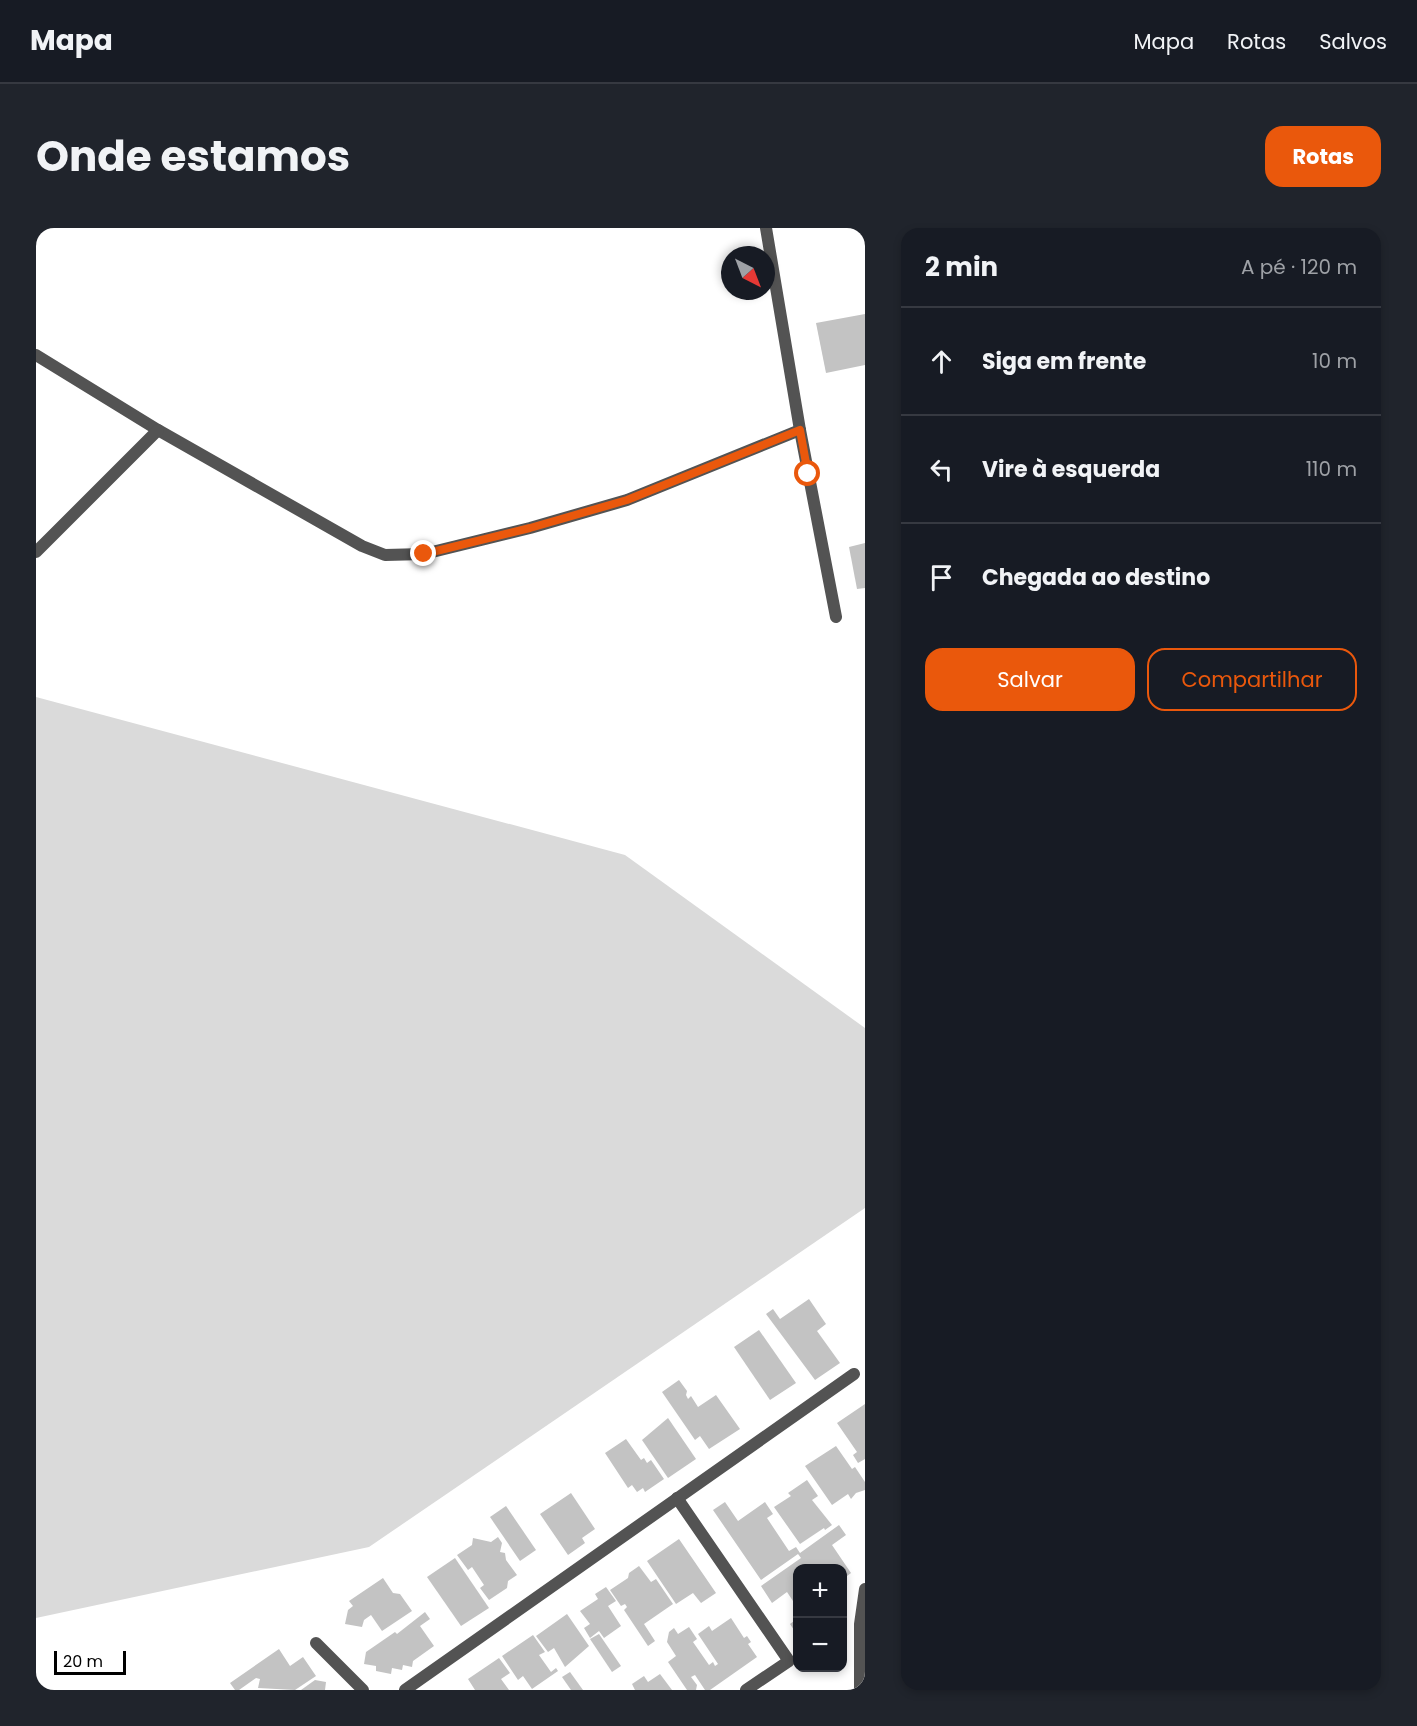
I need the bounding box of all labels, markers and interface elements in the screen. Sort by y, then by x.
text: Mapa [30,21,113,60]
text: Mapa [1133,27,1194,56]
text: Rotas [1227,27,1286,56]
text: Salvos [1319,27,1387,56]
button: Rotas [1265,126,1381,187]
text: Onde estamos [36,127,350,186]
north arrow [721,246,775,300]
text: 2 min [925,249,998,285]
text: A pé · 120 m [1241,253,1357,281]
icon: ahead [925,345,958,378]
text: Siga em frente [982,346,1146,377]
text: 10 m [1312,347,1357,375]
icon: left [925,453,958,486]
text: Vire à esquerda [982,454,1160,485]
text: 110 m [1306,455,1357,483]
route start [794,460,820,486]
route end [410,540,436,566]
icon: arrive [925,561,958,594]
text: Chegada ao destino [982,562,1210,593]
button: Salvar [925,648,1135,711]
button: Compartilhar [1147,648,1357,711]
map controls [793,1564,847,1672]
button: + [793,1564,847,1618]
button: − [793,1618,847,1672]
scale bar [54,1648,126,1676]
text: 20 m [63,1650,103,1673]

